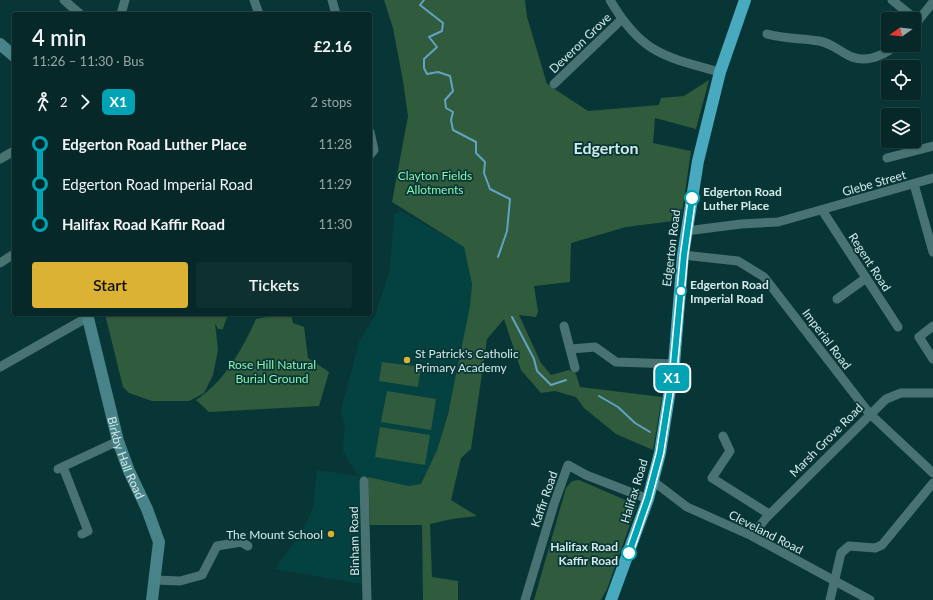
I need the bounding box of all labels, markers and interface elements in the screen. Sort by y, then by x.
street label: Deveron Grove [546,10,614,76]
north arrow [881,12,921,52]
map controls [881,12,921,148]
text: 4 min [32,24,86,51]
text: £2.16 [314,37,352,55]
text: 11:26 – 11:30 · Bus [32,53,144,69]
button: locate [881,60,921,100]
icon: walk [32,91,54,113]
icon: forward [74,91,96,113]
text: X1 [110,93,127,110]
text: 2 [60,94,68,110]
text: 2 stops [311,94,352,110]
button: layers [881,108,921,148]
text: Edgerton Road Luther Place [62,135,247,153]
text: 11:28 [319,136,352,152]
district label: Edgerton [574,138,638,157]
street label: Glebe Street [840,167,908,199]
park label: Clayton Fields Allotments [398,168,472,197]
text: Edgerton Road Imperial Road [62,175,253,193]
text: 11:29 [319,176,352,192]
place label: Edgerton Road Luther Place [703,184,782,213]
marker: Edgerton Road Luther Place [684,190,700,206]
street label: Edgerton Road [659,209,683,287]
text: Halifax Road Kaffir Road [62,215,225,233]
text: 11:30 [319,216,352,232]
street label: Regent Road [846,230,894,294]
button: Start [32,262,188,308]
button: Tickets [196,262,352,308]
place label: Edgerton Road Imperial Road [690,277,769,306]
marker: Edgerton Road Imperial Road [675,285,687,297]
street label: Imperial Road [799,306,855,372]
place label: St Patrick's Catholic Primary Academy [415,346,519,375]
marker: St Patrick's Catholic Primary Academy [402,355,412,365]
park label: Rose Hill Natural Burial Ground [228,357,316,386]
line badge: X1 [654,365,690,391]
text: X1 [663,369,681,386]
street label: Marsh Grove Road [786,400,866,480]
street label: Birkby Hall Road [105,415,149,501]
street label: Halifax Road [617,457,651,525]
street label: Kaffir Road [527,469,561,529]
street label: Binham Road [346,506,362,576]
street label: Cleveland Road [726,507,806,557]
place label: The Mount School [226,527,323,542]
marker: The Mount School [326,529,336,539]
place label: Halifax Road Kaffir Road [550,539,618,568]
marker: Halifax Road Kaffir Road [621,545,637,561]

